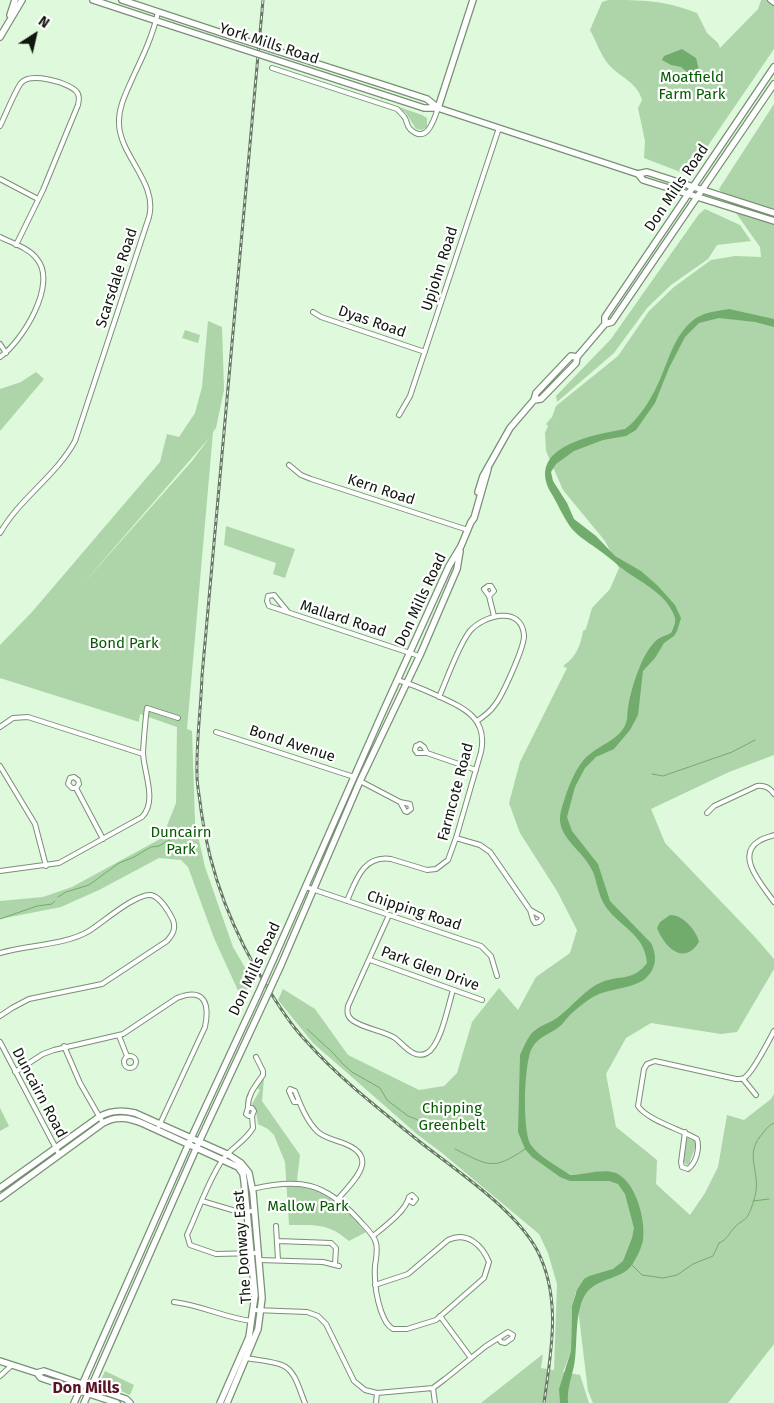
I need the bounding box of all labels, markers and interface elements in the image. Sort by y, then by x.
north arrow [10,10,60,60]
text: N [35,13,53,32]
street label: York Mills Road [217,19,321,69]
park label: Moatfield Farm Park [659,69,725,104]
street label: Don Mills Road [641,141,713,235]
street label: Upjohn Road [418,224,462,314]
street label: Scarsdale Road [92,226,142,330]
street label: Dyas Road [336,302,408,342]
street label: Kern Road [345,471,417,509]
street label: Don Mills Road [391,550,451,650]
street label: Mallard Road [298,597,388,641]
park label: Bond Park [89,635,159,653]
street label: Bond Avenue [247,722,337,766]
street label: Farmcote Road [434,741,478,843]
park label: Duncairn Park [150,824,212,859]
street label: Chipping Road [364,887,464,935]
street label: Don Mills Road [225,919,285,1019]
street label: Park Glen Drive [378,943,482,995]
street label: Duncairn Road [8,1045,70,1141]
park label: Chipping Greenbelt [419,1100,485,1135]
street label: The Donway East [230,1189,256,1305]
park label: Mallow Park [267,1198,349,1216]
district label: Don Mills [52,1379,120,1399]

